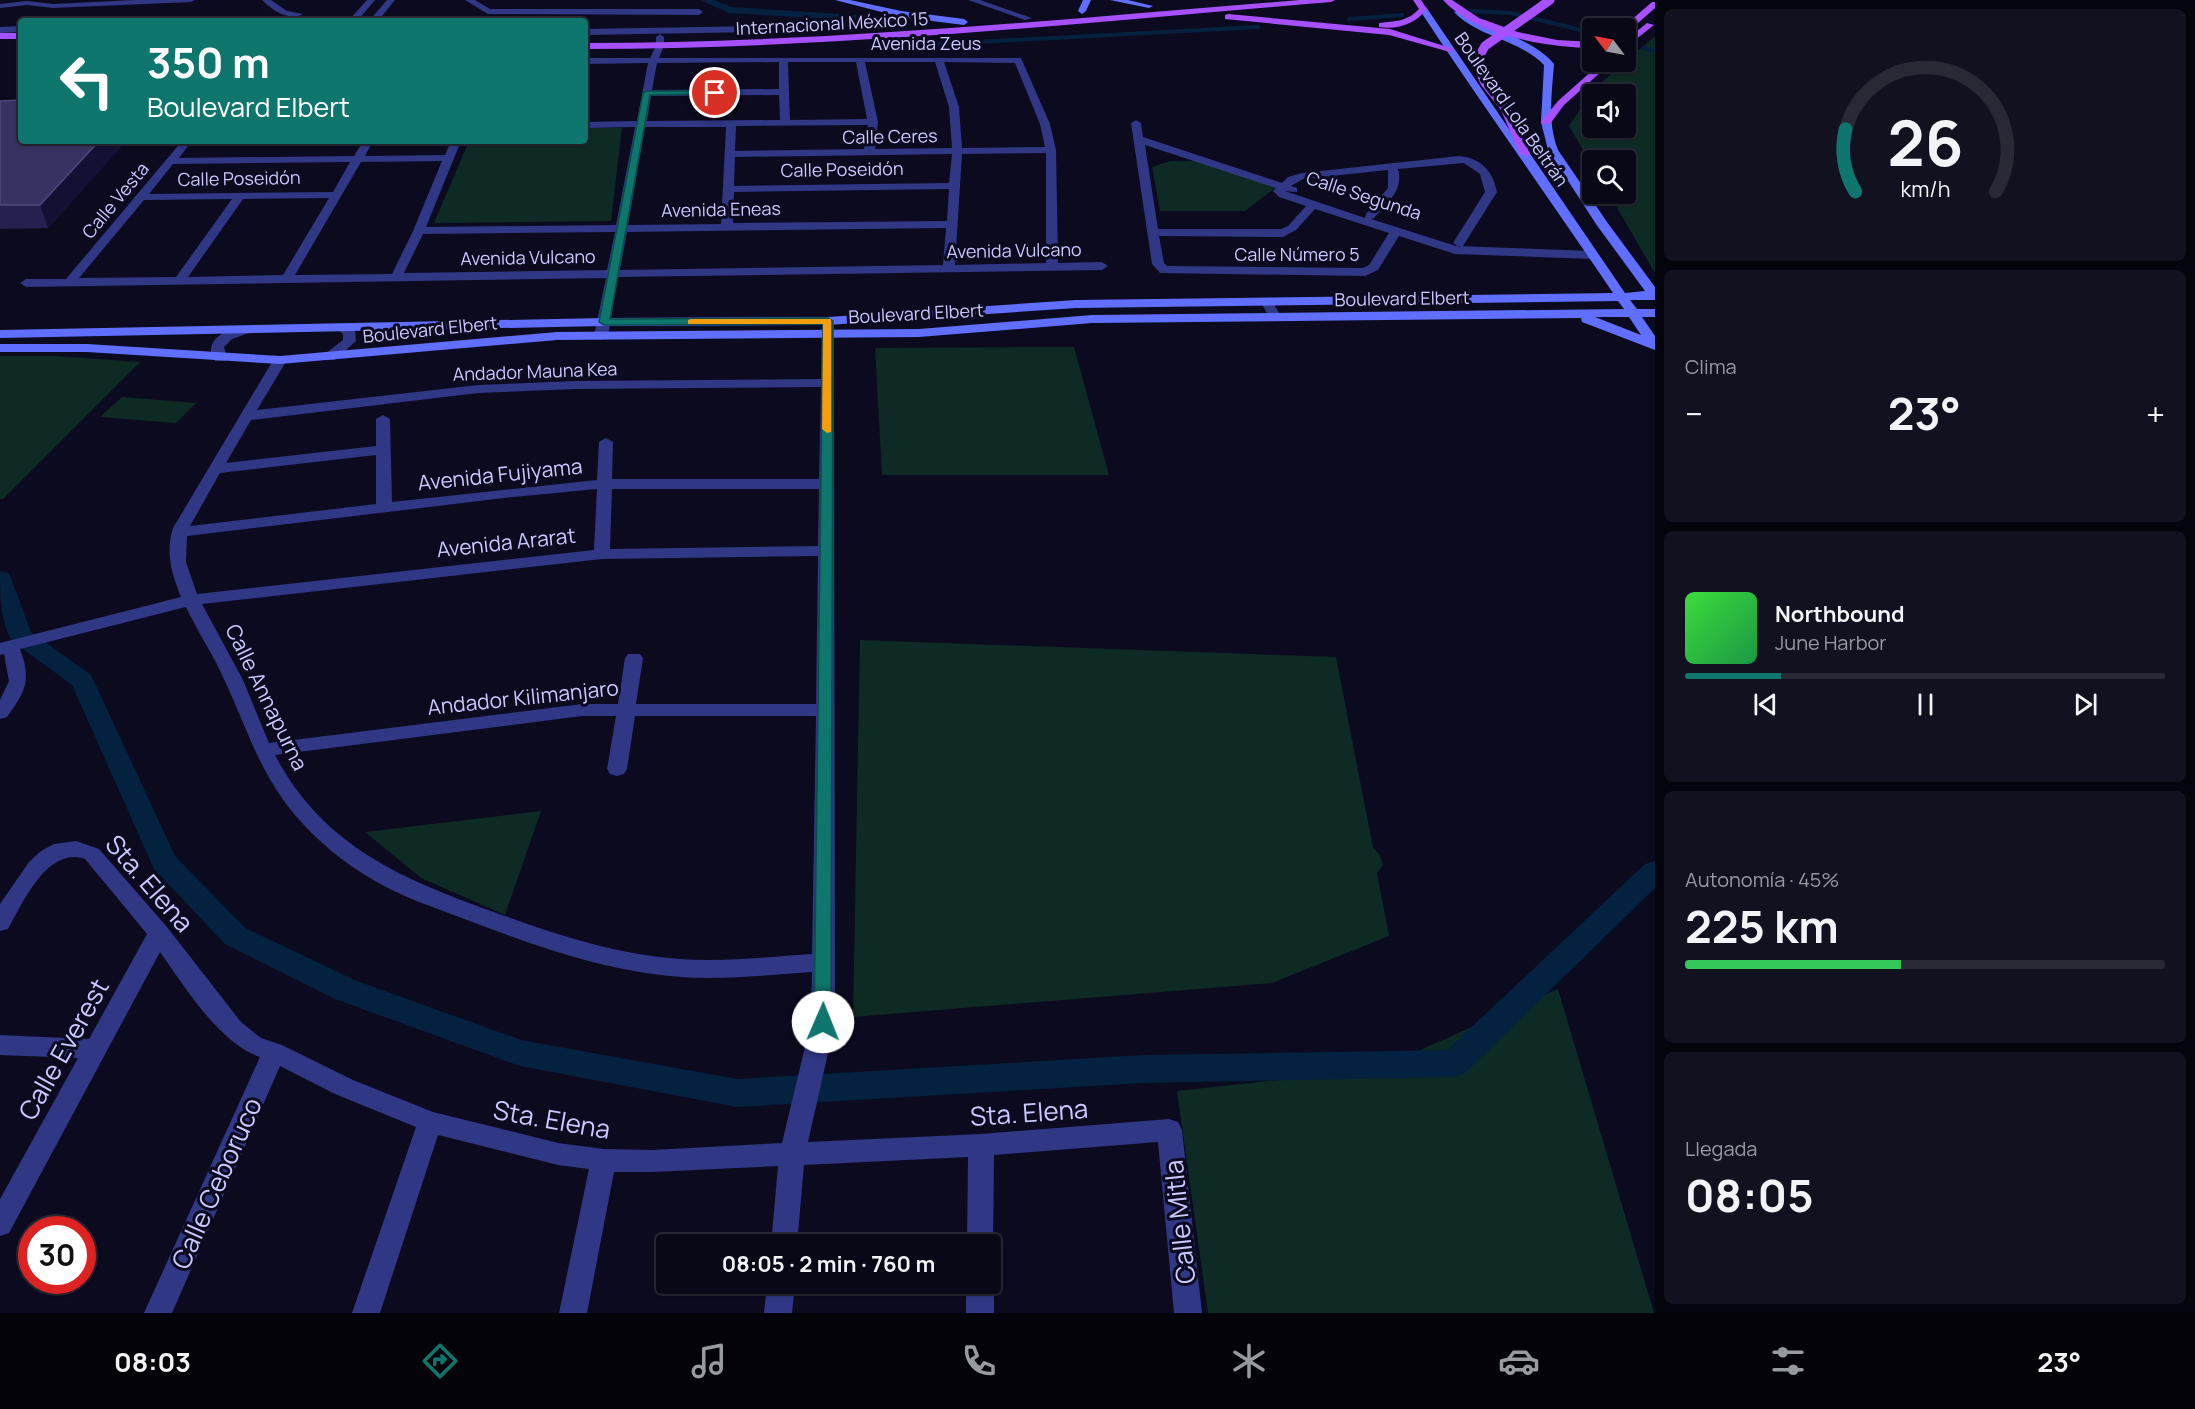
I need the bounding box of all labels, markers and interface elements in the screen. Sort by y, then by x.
street label: Internacional México 15 [735,6,929,40]
north arrow [1582,18,1636,72]
map controls [1582,18,1636,204]
street label: Boulevard Lola Beltrán [1450,27,1574,191]
street label: Avenida Zeus [871,31,981,55]
text: 350 m [147,33,270,91]
icon: left [48,42,126,120]
pin [689,67,740,118]
icon: arrive [698,76,731,109]
button: sound [1582,84,1636,138]
text: Boulevard Elbert [147,88,350,125]
text: 26 [1887,99,1963,185]
street label: Calle Ceres [842,123,938,149]
button: search [1582,150,1636,204]
street label: Calle Poseidón [780,156,904,182]
street label: Calle Vesta [76,157,154,243]
street label: Calle Poseidón [177,165,301,191]
street label: Calle Segunda [1303,165,1425,225]
text: km/h [1900,174,1950,203]
street label: Avenida Eneas [661,196,781,222]
street label: Avenida Vulcano [946,237,1082,263]
street label: Calle Número 5 [1234,242,1360,266]
street label: Avenida Vulcano [460,244,596,270]
street label: Boulevard Elbert [1334,285,1470,311]
street label: Boulevard Elbert [848,297,984,329]
street label: Boulevard Elbert [361,310,499,348]
text: Clima [1685,353,1737,380]
street label: Andador Mauna Kea [452,356,618,386]
text: 23° [1888,382,1961,444]
text: − [1685,391,1703,436]
text: + [2146,391,2165,436]
street label: Avenida Fujiyama [416,451,584,497]
street label: Avenida Ararat [435,521,577,563]
text: Northbound [1775,599,1905,629]
street label: Calle Annapurna [219,619,315,775]
text: June Harbor [1775,629,1887,656]
street label: Andador Kilimanjaro [426,673,620,721]
icon: previous [1749,688,1782,721]
icon: pause [1909,688,1942,721]
icon: next [2069,688,2102,721]
street label: Sta. Elena [98,827,202,939]
text: Autonomía · 45% [1685,866,1839,893]
text: 225 km [1685,895,1839,957]
street label: Calle Everest [9,972,117,1126]
position arrow [791,990,855,1054]
street label: Sta. Elena [969,1090,1089,1134]
street label: Calle Ceboruco [162,1091,270,1275]
street label: Sta. Elena [491,1091,613,1147]
text: Llegada [1685,1135,1757,1162]
street label: Calle Mitla [1155,1158,1203,1286]
text: 08:05 [1685,1164,1814,1226]
speed limit sign: 30 [18,1216,96,1294]
text: 08:05 · 2 min · 760 m [722,1249,935,1279]
icon: directions [419,1340,461,1382]
icon: music [688,1340,730,1382]
icon: phone [958,1340,1000,1382]
icon: climate [1228,1340,1270,1382]
icon: car [1498,1340,1540,1382]
icon: filters [1767,1340,1809,1382]
text: 08:03 [114,1343,191,1380]
text: 23° [2037,1343,2081,1380]

